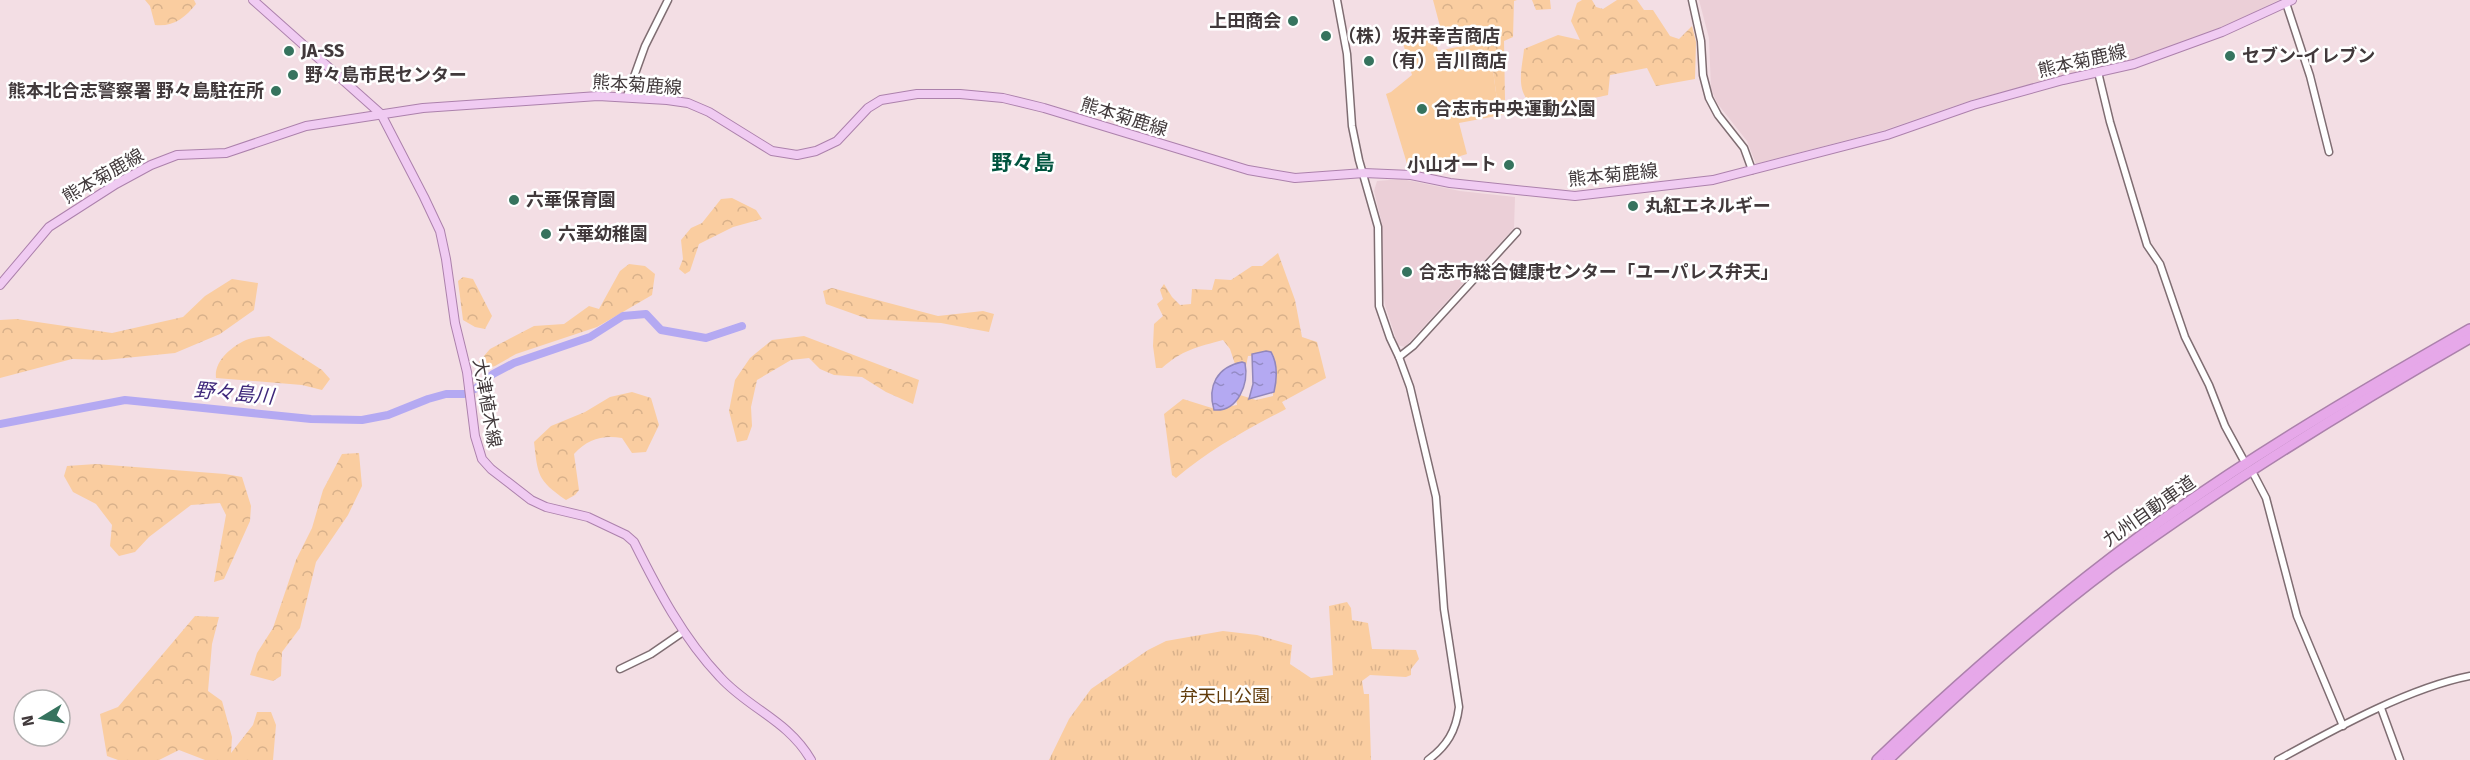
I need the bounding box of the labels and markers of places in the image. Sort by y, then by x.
place label: 上田商会 [1209,10,1281,32]
marker: 上田商会 [1286,14,1300,28]
place label: （株）坂井幸吉商店 [1338,25,1500,47]
marker: （株）坂井幸吉商店 [1319,29,1333,43]
place label: JA-SS [300,40,344,62]
marker: JA-SS [282,44,296,58]
place label: セブン-イレブン [2242,45,2375,67]
marker: セブン-イレブン [2223,49,2237,63]
place label: （有）吉川商店 [1381,50,1507,72]
marker: （有）吉川商店 [1362,54,1376,68]
place label: 野々島市民センター [305,64,467,86]
marker: 野々島市民センター [286,68,300,82]
place label: 熊本北合志警察署 野々島駐在所 [8,80,264,102]
marker: 熊本北合志警察署 野々島駐在所 [269,84,283,98]
place label: 合志市中央運動公園 [1434,98,1596,120]
marker: 合志市中央運動公園 [1415,102,1429,116]
place label: 小山オート [1407,154,1497,176]
marker: 小山オート [1502,158,1516,172]
place label: 六華保育園 [526,189,616,211]
marker: 六華保育園 [507,193,521,207]
place label: 丸紅エネルギー [1645,195,1771,217]
marker: 丸紅エネルギー [1626,199,1640,213]
place label: 六華幼稚園 [558,223,648,245]
marker: 六華幼稚園 [539,227,553,241]
place label: 合志市総合健康センター「ユーパレス弁天」 [1419,261,1779,283]
marker: 合志市総合健康センター「ユーパレス弁天」 [1400,265,1414,279]

